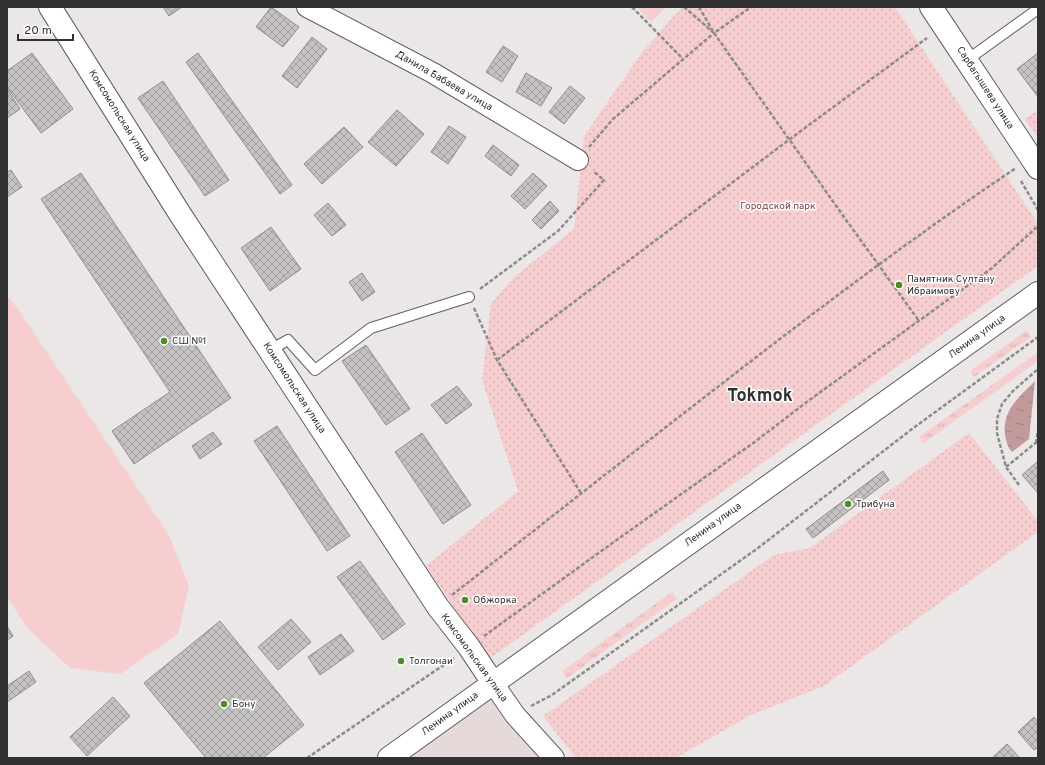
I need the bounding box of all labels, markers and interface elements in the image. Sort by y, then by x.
scale bar [18,16,73,42]
text: 20 m [24,23,52,39]
street label: Сарбагышева улица [953,44,1017,132]
street label: Данила Бабаева улица [393,48,495,114]
street label: Комсомольская улица [85,68,153,164]
park label: Городской парк [740,200,816,213]
place label: Памятник Султану Ибраимову [907,273,995,298]
marker: Памятник Султану Ибраимову [894,280,904,290]
street label: Ленина улица [946,312,1008,362]
place label: СШ №1 [172,335,207,348]
marker: СШ №1 [159,336,169,346]
street label: Комсомольская улица [260,340,328,436]
district label: Tokmok [727,385,793,408]
place label: Трибуна [856,498,895,511]
marker: Трибуна [843,499,853,509]
street label: Ленина улица [682,500,744,550]
place label: Обжорка [473,594,517,607]
marker: Обжорка [460,595,470,605]
street label: Комсомольская улица [438,611,510,705]
place label: Толгонаи [409,655,453,668]
marker: Толгонаи [396,656,406,666]
street label: Ленина улица [419,689,481,739]
place label: Бону [232,698,256,711]
marker: Бону [219,699,229,709]

